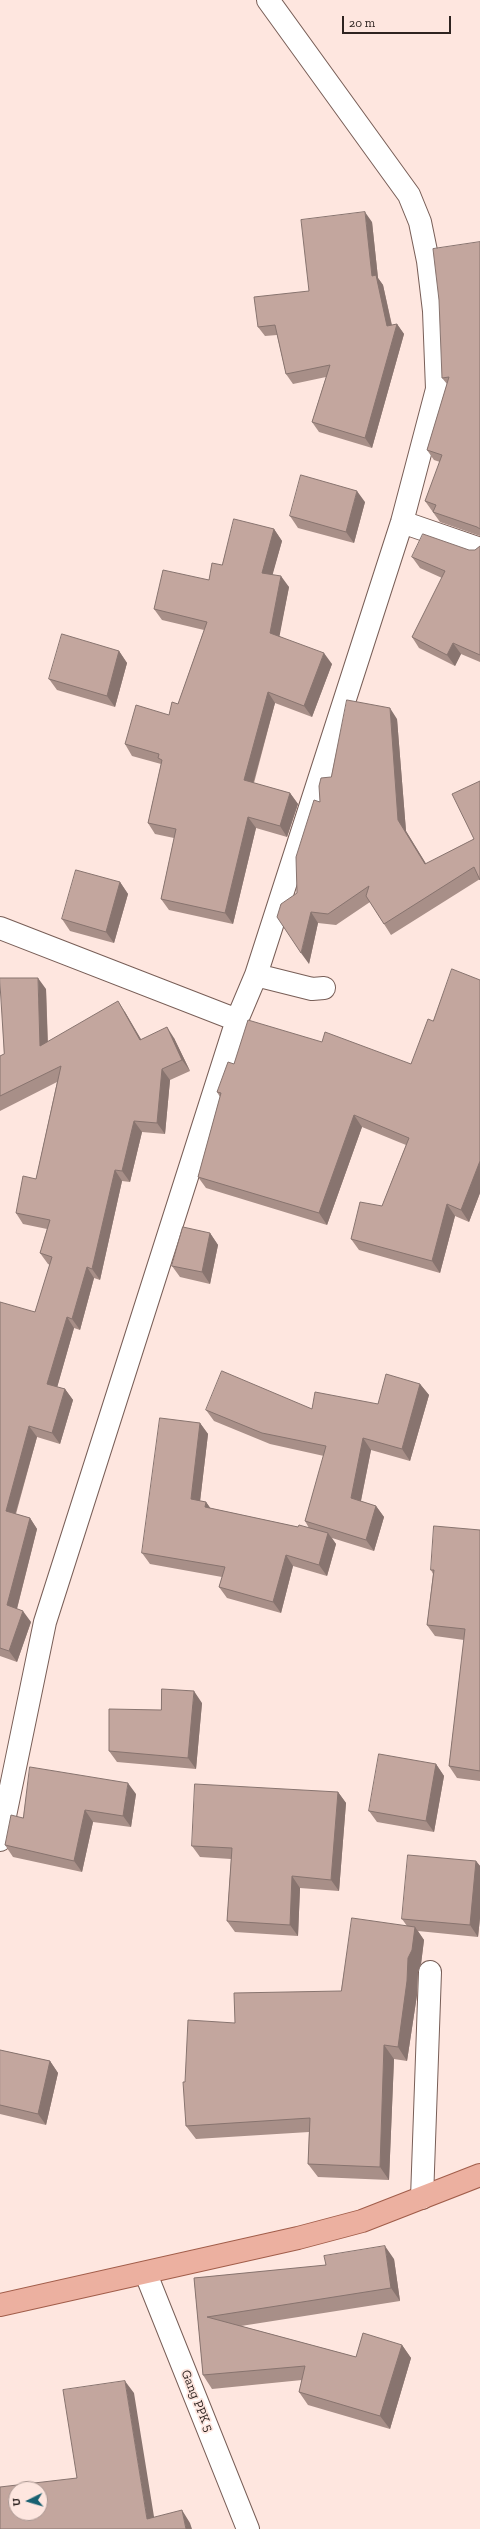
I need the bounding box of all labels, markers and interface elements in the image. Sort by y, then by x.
scale bar [344,8,453,34]
text: 20 m [349,16,375,30]
street label: Gang PPK 5 [178,2368,216,2434]
north arrow [8,2481,48,2521]
text: U [10,2497,23,2507]

